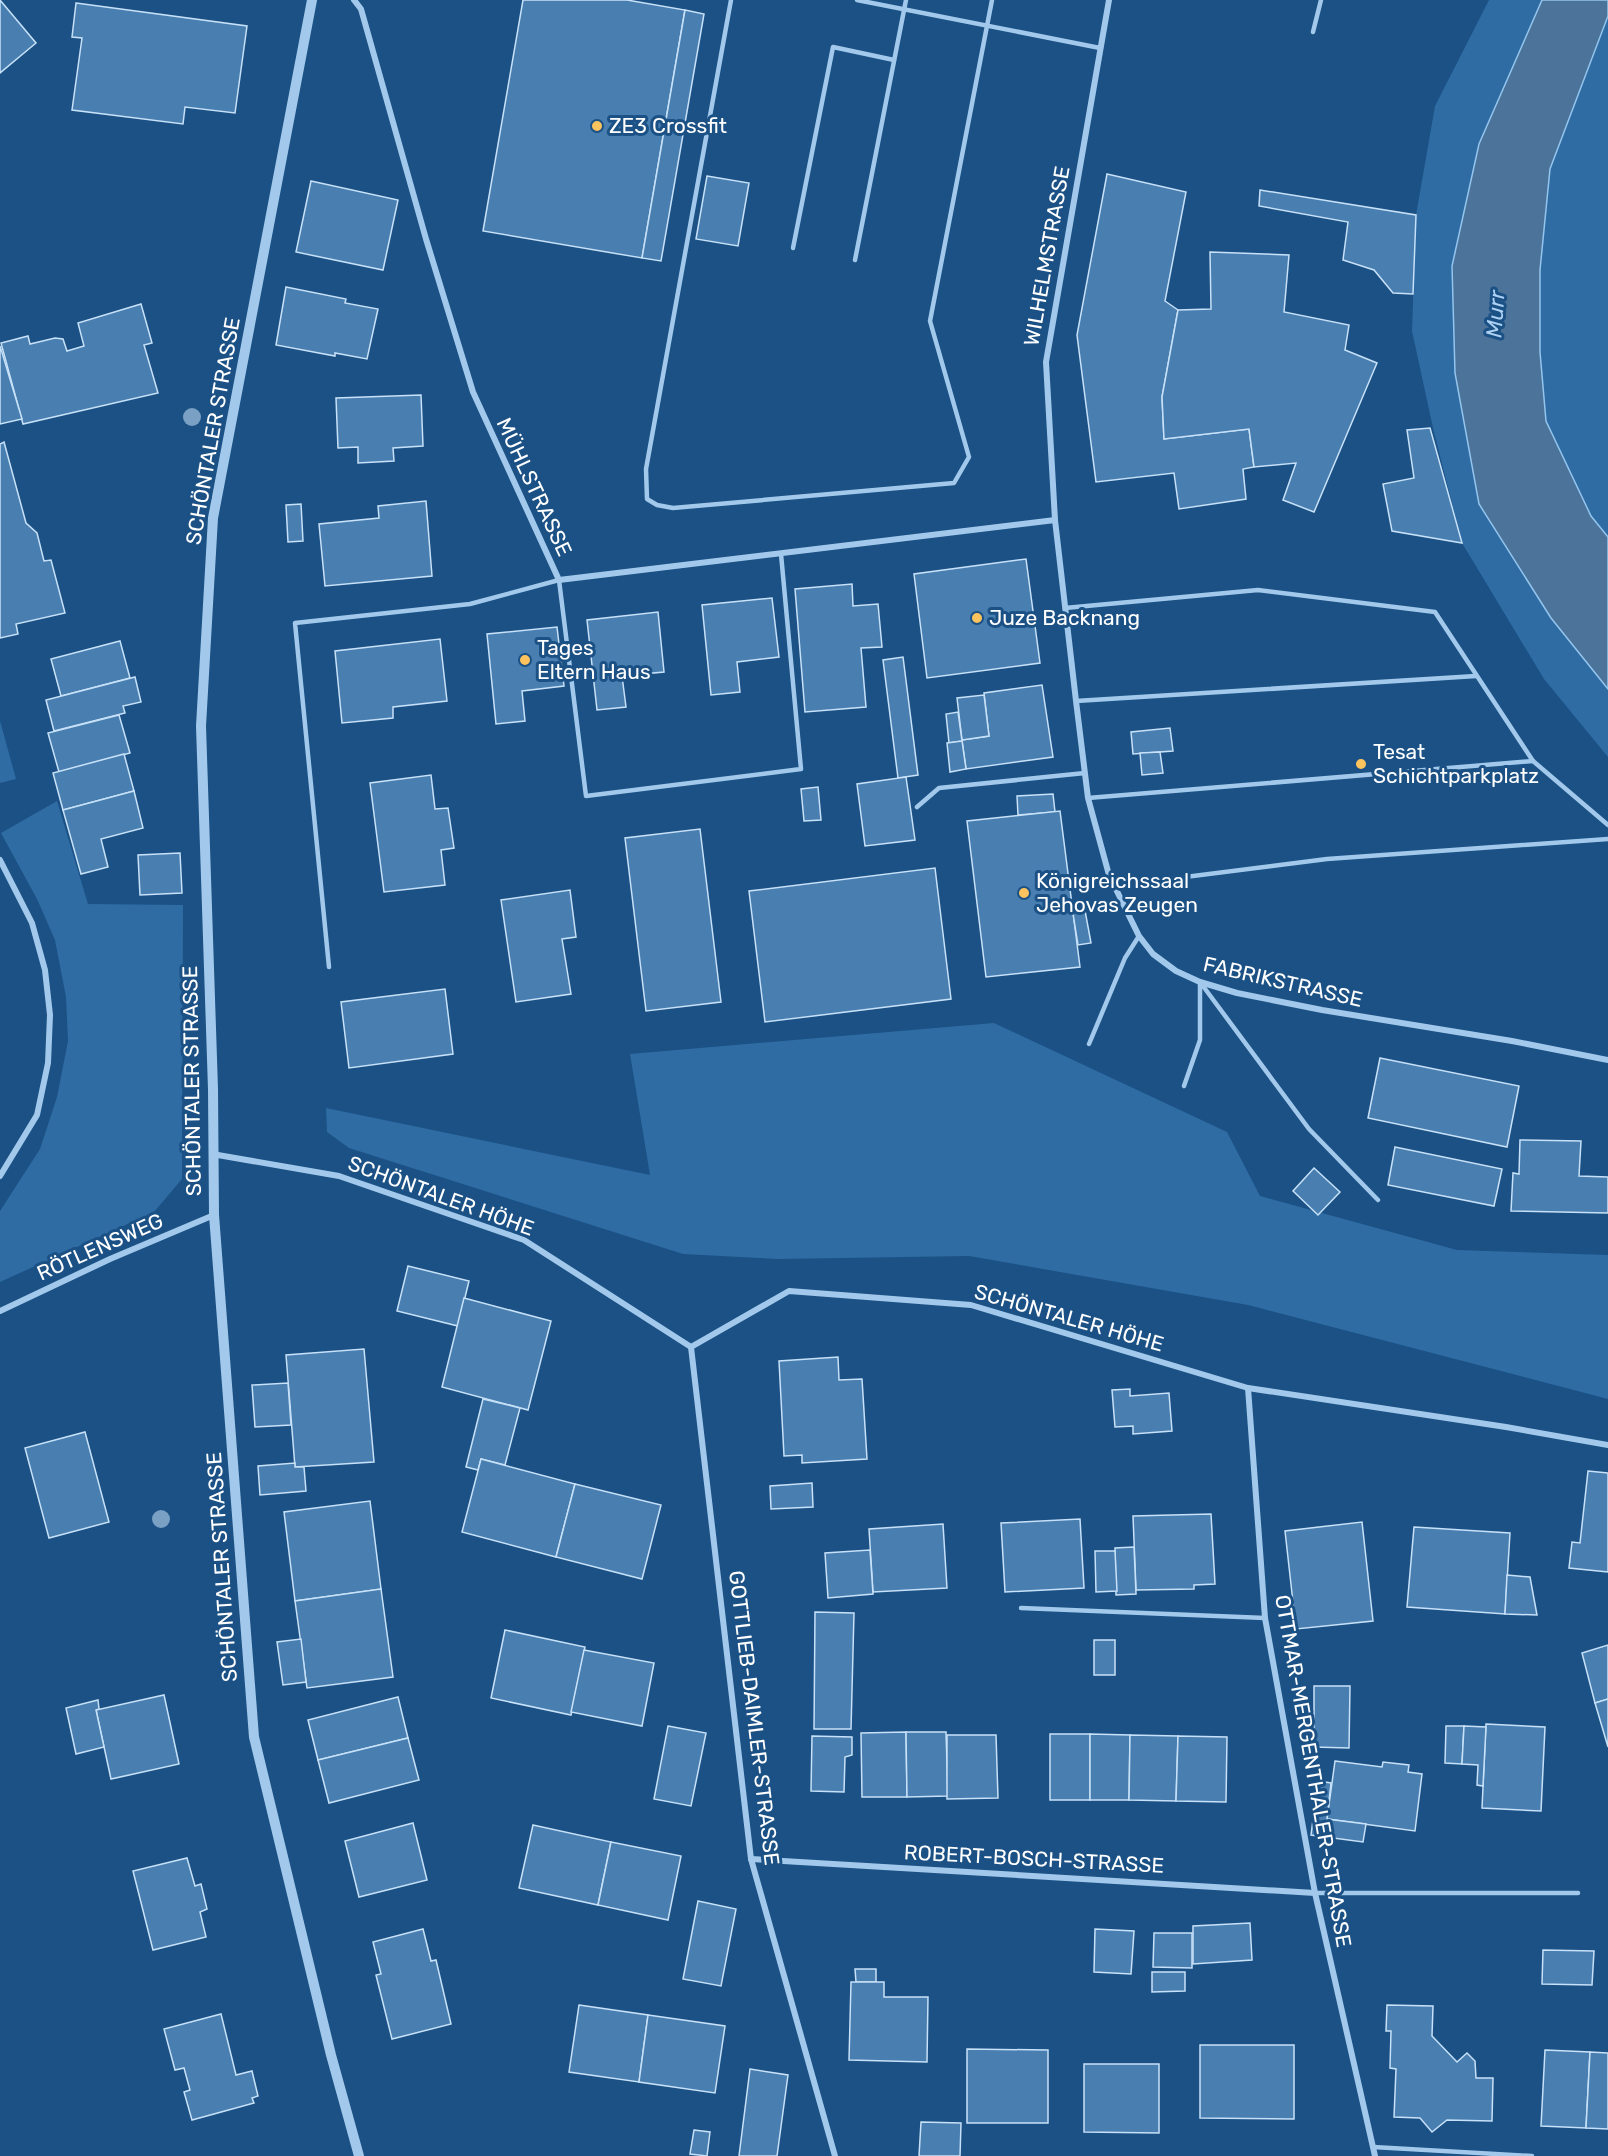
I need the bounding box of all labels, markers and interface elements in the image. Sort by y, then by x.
place label: ZE3 Crossfit [609,113,727,138]
marker: ZE3 Crossfit [590,119,604,133]
street label: WILHELMSTRASSE [1018,164,1075,348]
water label: Murr [1480,288,1511,339]
street label: SCHÖNTALER STRASSE [180,315,245,547]
street label: MÜHLSTRASSE [491,414,577,560]
place label: Juze Backnang [989,605,1140,630]
marker: Juze Backnang [970,611,984,625]
place label: Tages Eltern Haus [537,635,651,684]
marker: Tages Eltern Haus [518,653,532,667]
place label: Tesat Schichtparkplatz [1373,739,1539,788]
marker: Tesat Schichtparkplatz [1354,757,1368,771]
place label: Königreichssaal Jehovas Zeugen [1036,868,1198,917]
marker: Königreichssaal Jehovas Zeugen [1017,886,1031,900]
street label: FABRIKSTRASSE [1201,951,1365,1012]
street label: SCHÖNTALER STRASSE [177,966,206,1196]
street label: SCHÖNTALER HÖHE [345,1150,537,1241]
street label: RÖTLENSWEG [33,1208,167,1286]
street label: SCHÖNTALER HÖHE [972,1279,1167,1357]
street label: SCHÖNTALER STRASSE [201,1451,242,1683]
street label: GOTTLIEB-DAIMLER-STRASSE [724,1569,785,1867]
street label: OTTMAR-MERGENTHALER-STRASSE [1270,1593,1357,1949]
street label: ROBERT-BOSCH-STRASSE [903,1839,1165,1878]

